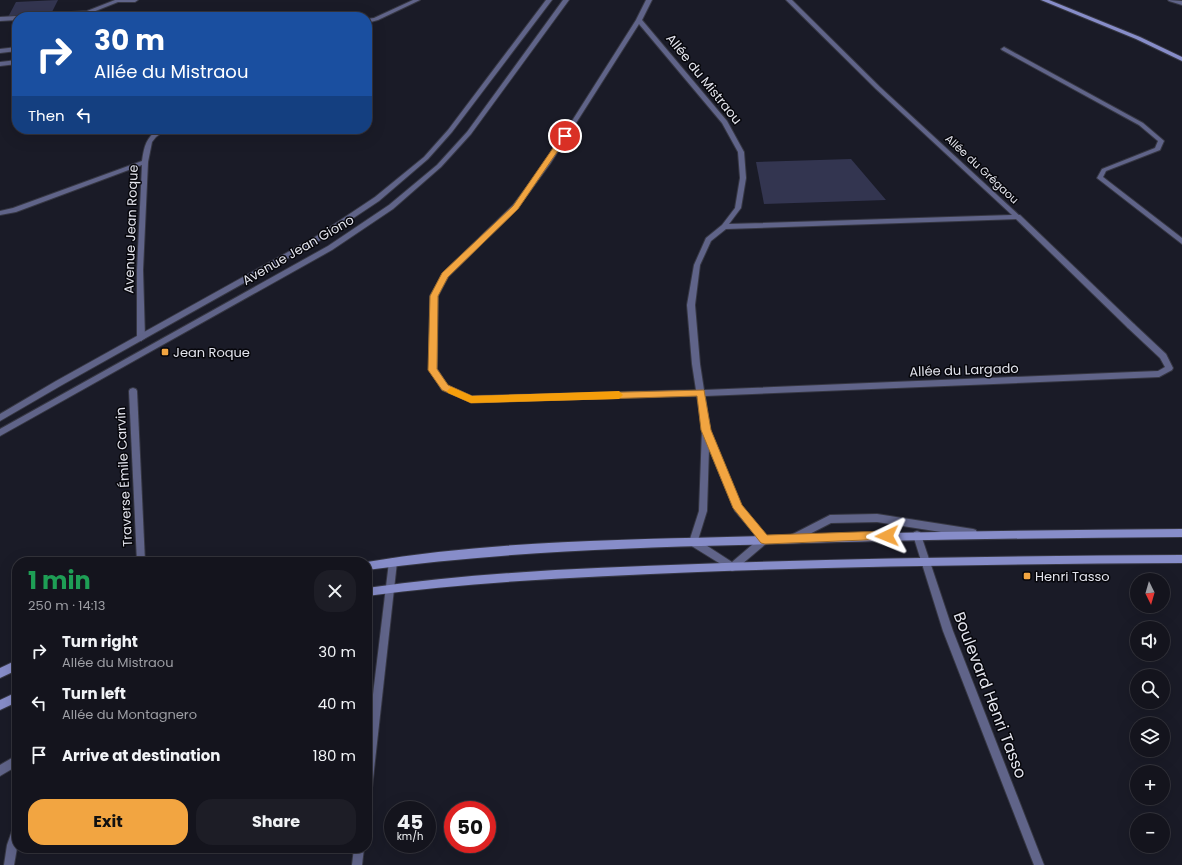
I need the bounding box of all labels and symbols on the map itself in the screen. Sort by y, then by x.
street label: Allée du Mistraou [662,30,746,128]
pin [548,119,582,153]
street label: Allée du Grégaou [942,131,1022,207]
street label: Avenue Jean Roque [119,164,143,294]
street label: Avenue Jean Giono [239,210,357,290]
place label: Jean Roque [173,343,250,362]
marker: Jean Roque [160,347,170,357]
street label: Allée du Largado [909,359,1019,381]
street label: Traverse Émile Carvin [111,407,137,547]
position arrow [866,515,908,557]
place label: Henri Tasso [1035,567,1110,586]
marker: Henri Tasso [1022,571,1032,581]
north arrow [1130,573,1170,613]
street label: Boulevard Henri Tasso [948,608,1032,782]
speed limit sign: 50 [444,801,496,853]

